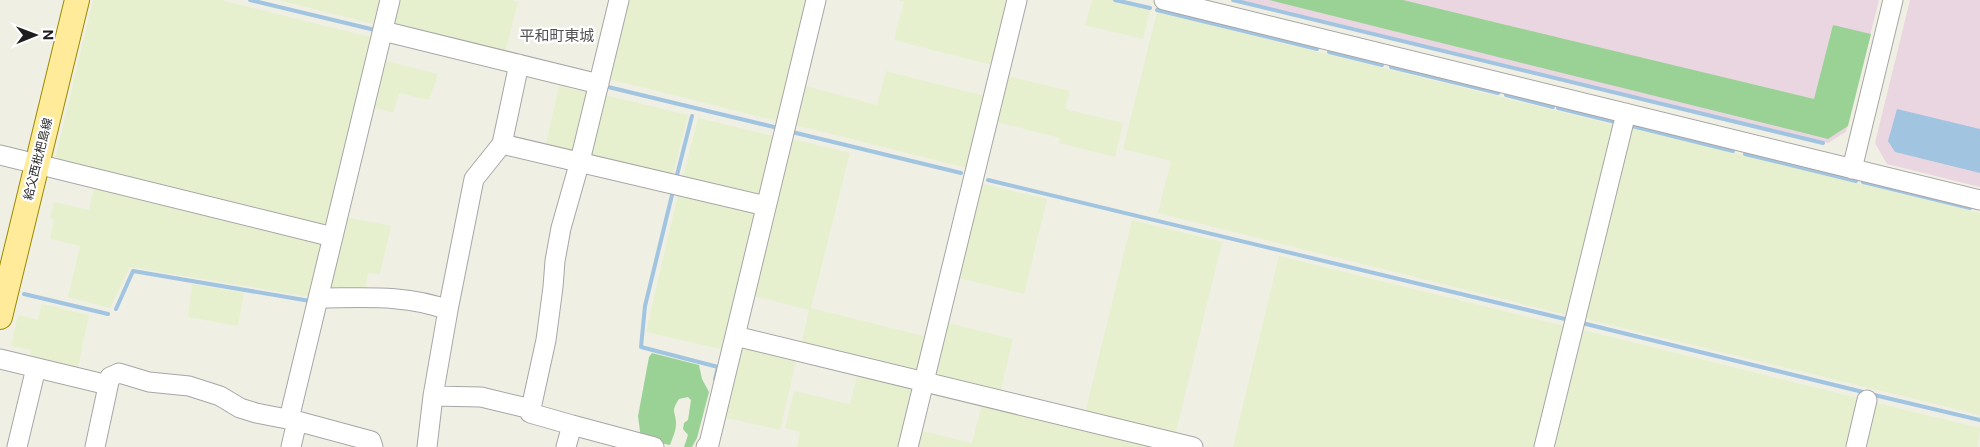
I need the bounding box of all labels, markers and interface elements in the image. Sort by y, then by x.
north arrow [10,10,60,60]
district label: 平和町東城 [519,27,595,44]
text: N [40,29,56,40]
street label: 給父西枇杷島線 [21,117,55,201]

